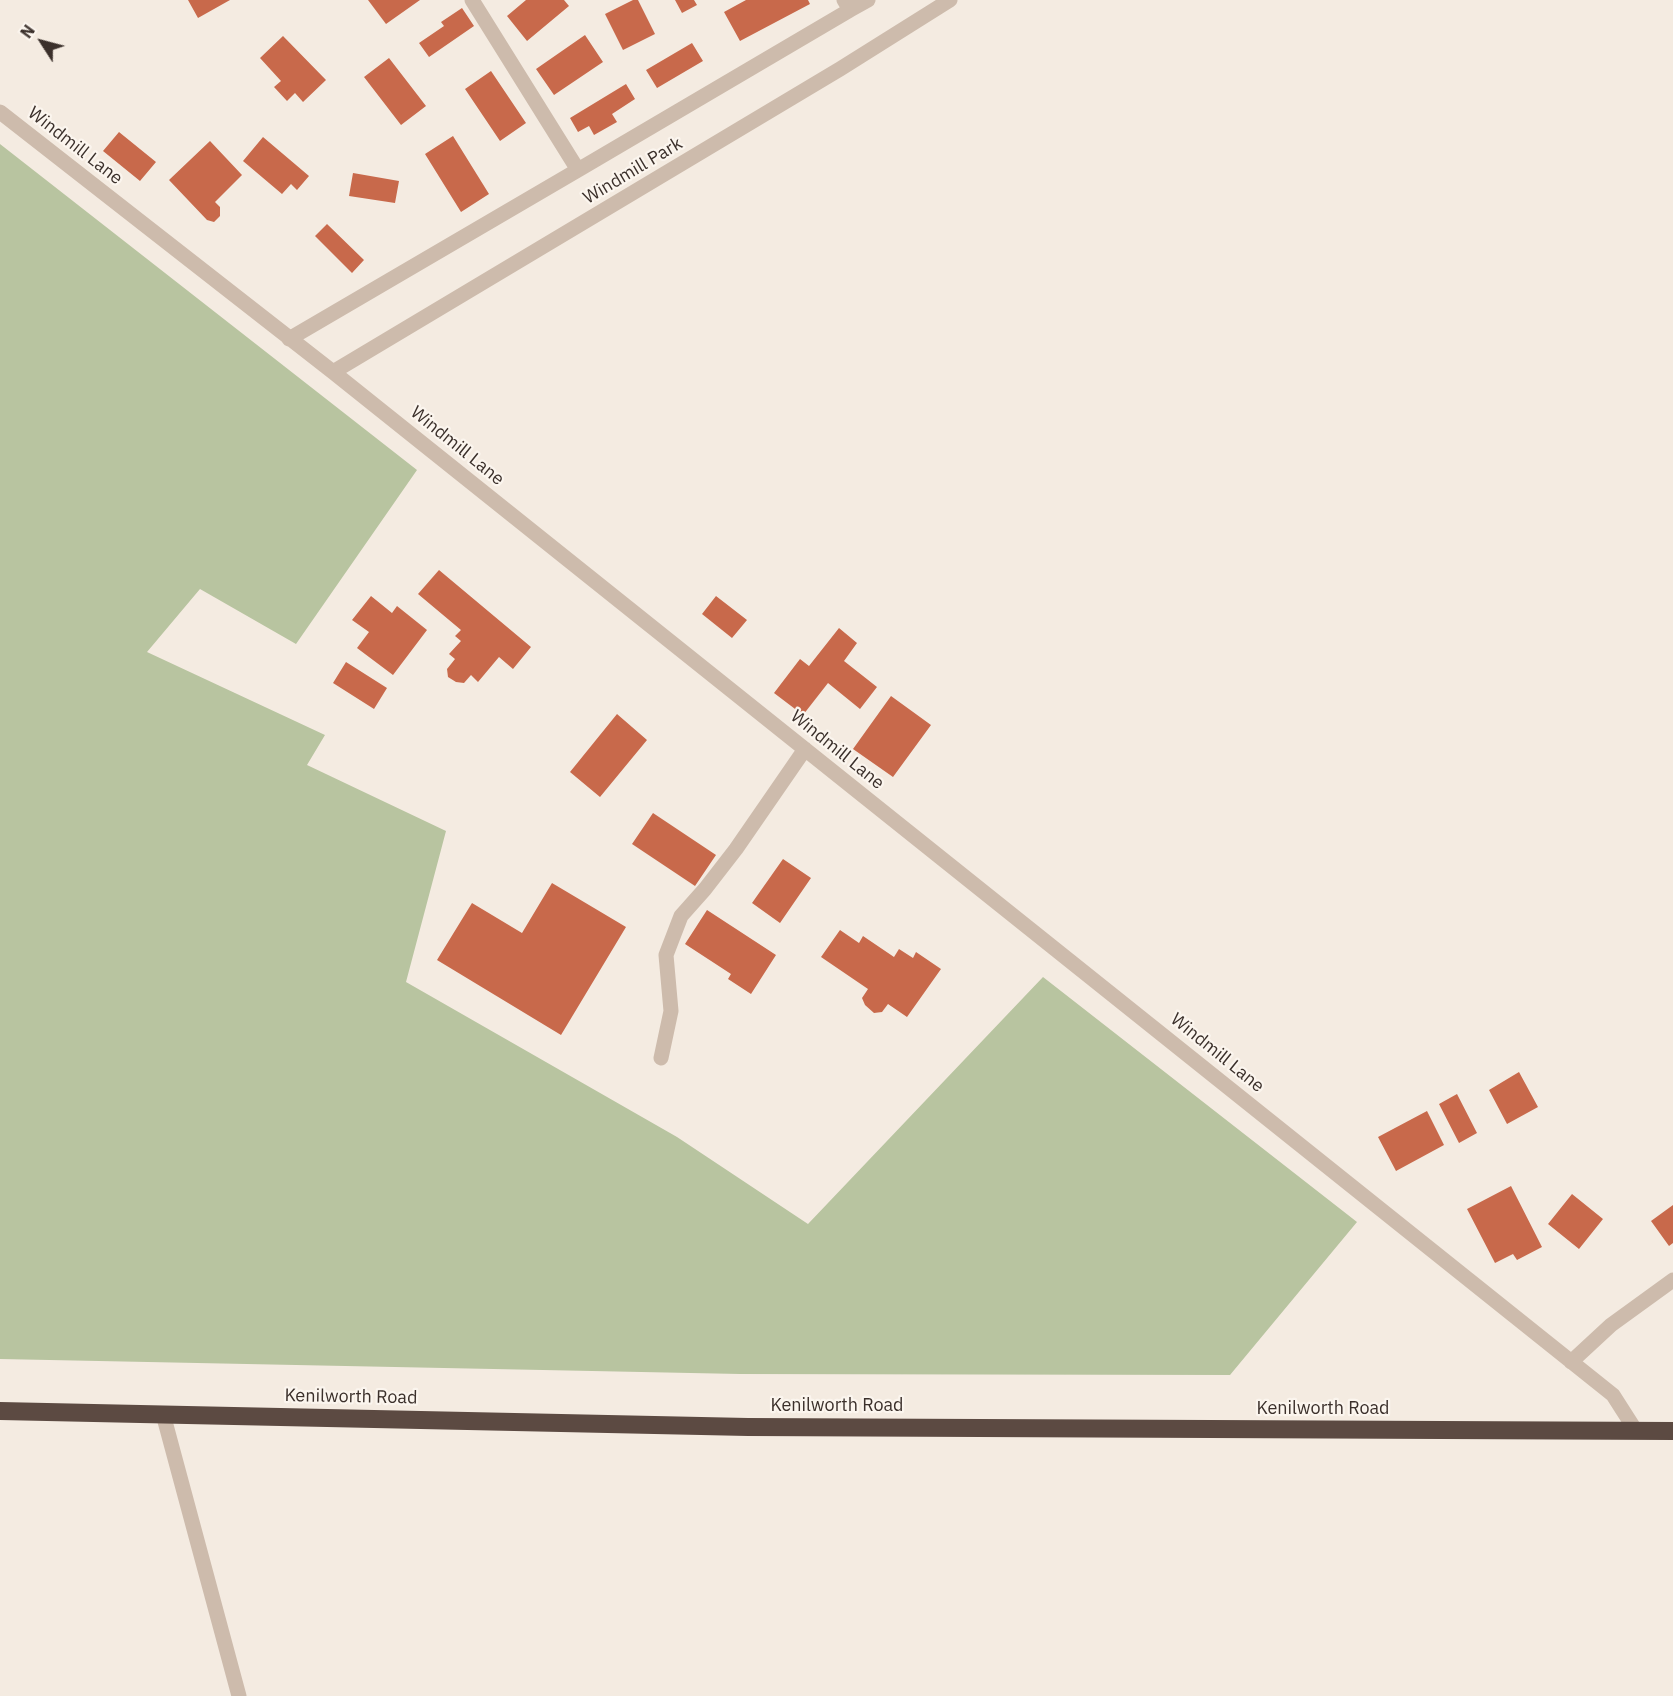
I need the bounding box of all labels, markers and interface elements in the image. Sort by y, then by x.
north arrow [12,12,72,72]
text: N [16,21,39,42]
street label: Windmill Lane [23,102,127,190]
street label: Windmill Park [580,133,686,209]
street label: Windmill Lane [406,402,508,490]
street label: Windmill Lane [786,706,888,794]
street label: Windmill Lane [1166,1009,1268,1097]
street label: Kenilworth Road [284,1385,418,1409]
street label: Kenilworth Road [770,1395,904,1417]
street label: Kenilworth Road [1256,1398,1390,1420]

